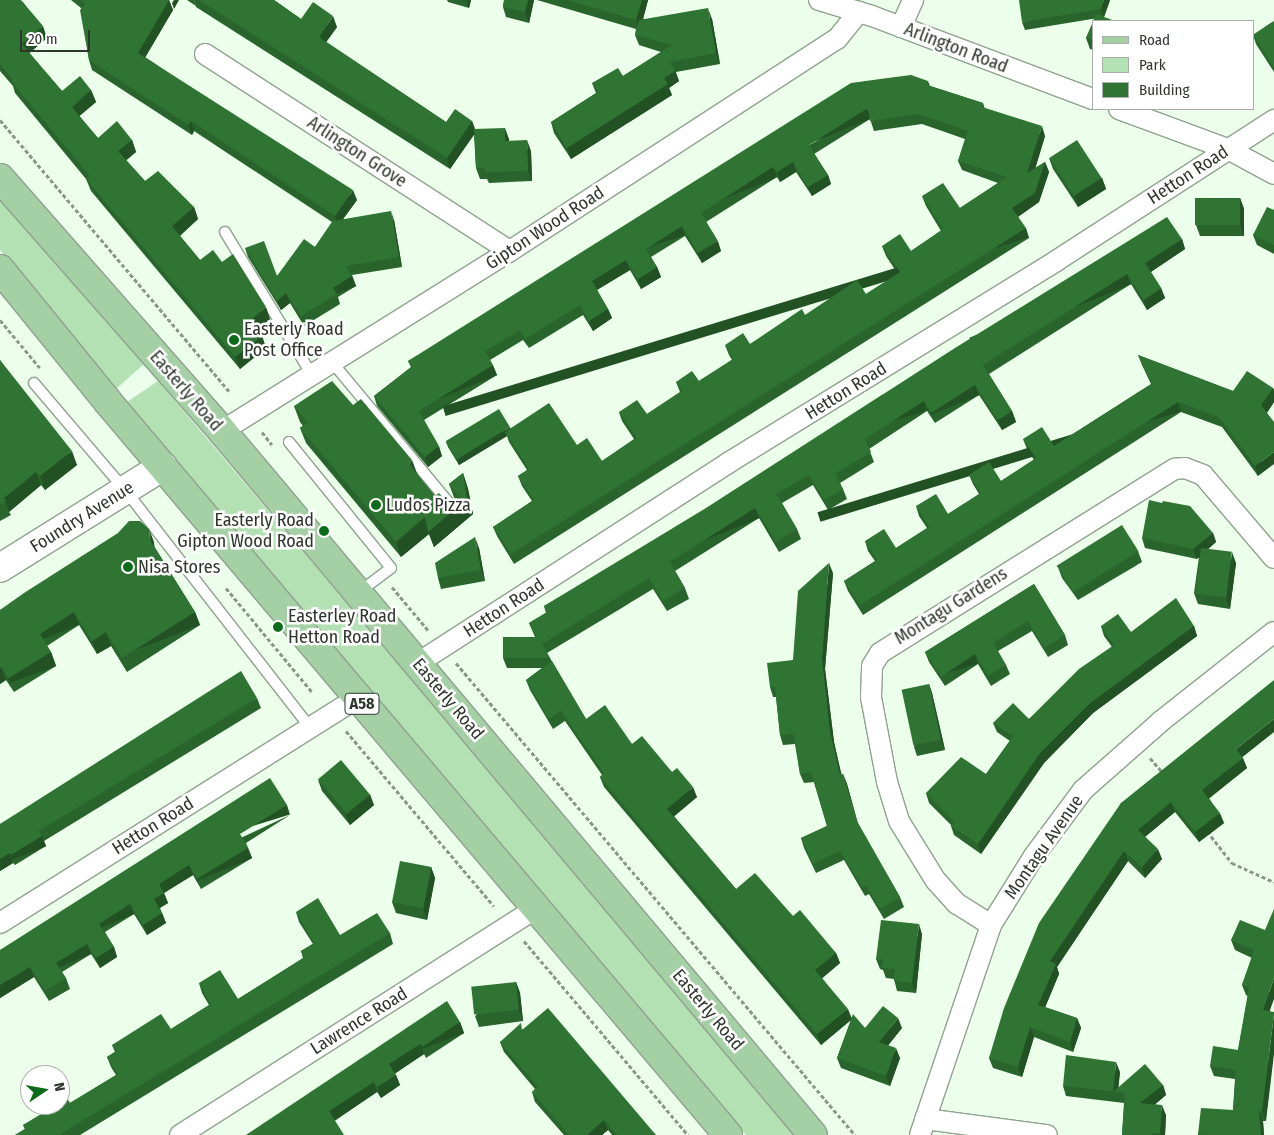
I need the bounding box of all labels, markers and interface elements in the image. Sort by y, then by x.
street label: Arlington Road [901,18,1011,78]
scale bar [22,20,92,52]
legend [1092,20,1254,110]
text: 20 m [28,30,58,48]
text: Road [1139,31,1170,49]
text: Park [1139,56,1166,74]
text: Building [1139,81,1190,99]
street label: Arlington Grove [303,112,411,192]
street label: Hetton Road [1144,141,1232,209]
street label: Gipton Wood Road [482,182,608,274]
place label: Easterly Road Post Office [244,319,344,362]
marker: Easterly Road Post Office [228,334,240,346]
street label: Easterly Road [145,346,227,436]
street label: Hetton Road [801,358,891,424]
street label: Foundry Avenue [26,477,138,557]
place label: Ludos Pizza [386,494,471,516]
marker: Ludos Pizza [370,499,382,511]
place label: Easterly Road Gipton Wood Road [177,510,314,552]
marker: Easterly Road Gipton Wood Road [318,525,330,537]
place label: Nisa Stores [138,556,220,578]
marker: Nisa Stores [122,561,134,573]
street label: Montagu Gardens [891,563,1011,649]
street label: Hetton Road [460,574,548,642]
place label: Easterley Road Hetton Road [288,606,396,649]
marker: Easterley Road Hetton Road [272,621,284,633]
street label: Easterly Road [408,654,488,744]
road number: A58 [344,691,380,718]
street label: Montagu Avenue [1000,791,1088,903]
street label: Hetton Road [108,793,198,859]
street label: Easterly Road [668,965,748,1055]
street label: Lawrence Road [306,983,412,1059]
north arrow [20,1065,70,1115]
text: N [50,1081,68,1093]

